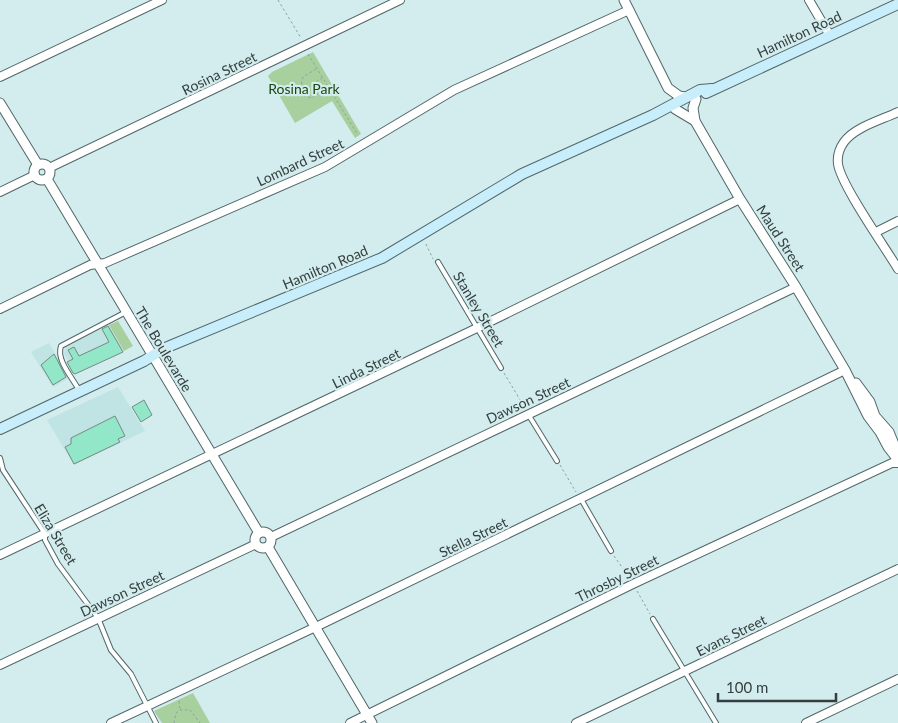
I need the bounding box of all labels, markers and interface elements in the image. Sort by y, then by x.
street label: Hamilton Road [754,7,844,61]
street label: Rosina Street [179,48,259,98]
park label: Rosina Park [268,80,341,97]
street label: Lombard Street [254,134,346,190]
street label: Maud Street [753,202,809,274]
street label: Hamilton Road [280,241,370,293]
street label: Stanley Street [450,268,508,350]
street label: The Boulevarde [132,303,196,395]
street label: Linda Street [329,344,403,392]
street label: Dawson Street [483,373,573,427]
street label: Eliza Street [31,500,81,568]
street label: Stella Street [436,513,510,561]
street label: Throsby Street [573,551,661,605]
street label: Dawson Street [77,566,167,620]
street label: Evans Street [693,611,769,659]
scale bar [718,670,836,702]
text: 100 m [726,678,768,696]

